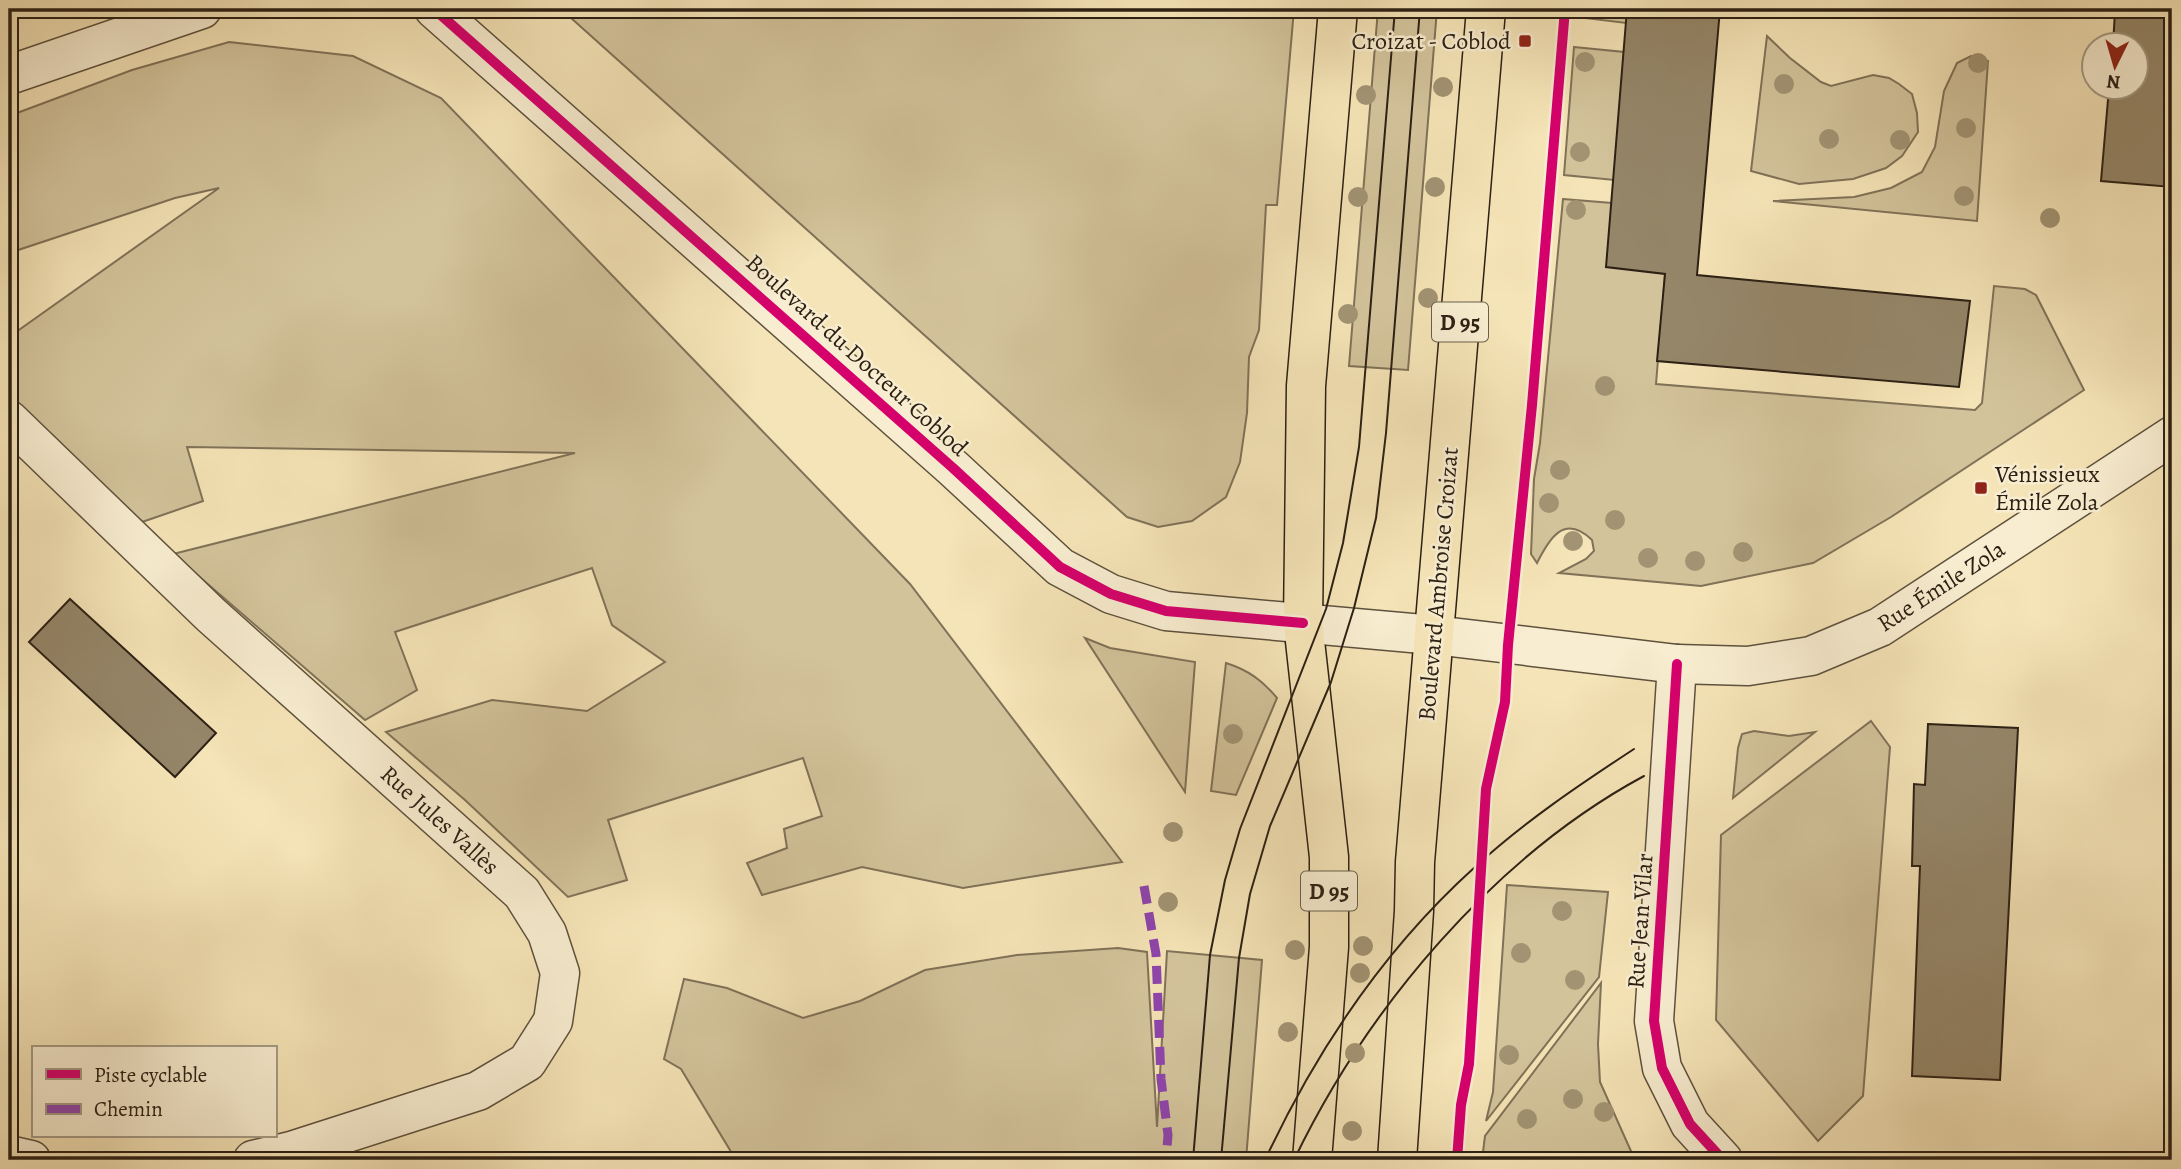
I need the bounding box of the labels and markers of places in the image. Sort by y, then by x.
place label: Croizat - Coblod [1352,25,1511,57]
marker: Croizat - Coblod [1517,33,1533,49]
place label: Vénissieux Émile Zola [1994,458,2100,518]
marker: Vénissieux Émile Zola [1973,480,1989,496]

